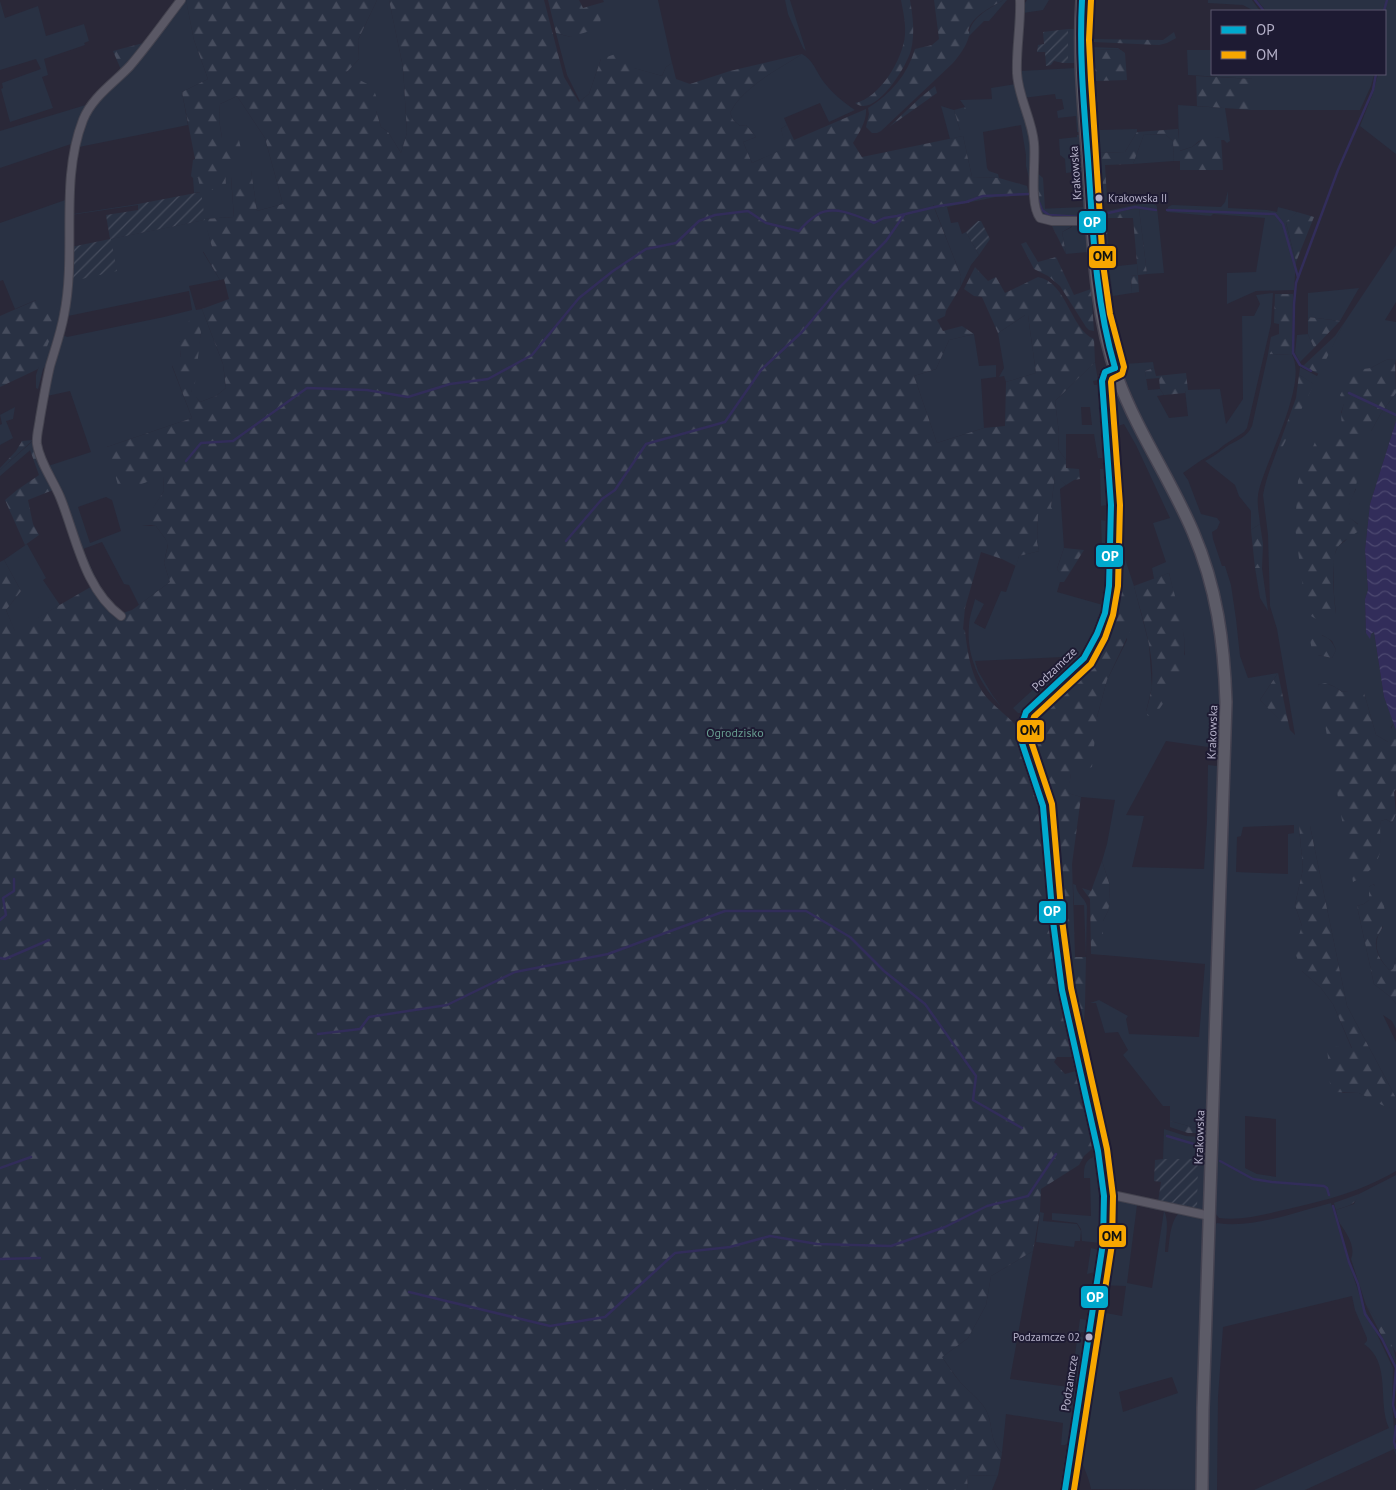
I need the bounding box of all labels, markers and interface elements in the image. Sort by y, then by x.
legend [1211,10,1386,75]
text: OP [1256,20,1275,39]
text: OM [1256,45,1278,64]
street label: Krakowska [1066,145,1084,201]
place label: Krakowska II [1108,191,1167,205]
marker: Krakowska II [1094,193,1104,203]
line badge: OP [1078,210,1107,234]
text: OP [1083,213,1101,231]
line badge: OM [1088,245,1117,269]
text: OM [1093,247,1113,265]
line badge: OP [1095,544,1124,568]
text: OP [1101,547,1119,565]
street label: Podzamcze [1028,644,1080,694]
street label: Krakowska [1204,704,1220,759]
line badge: OM [1016,719,1045,743]
text: OM [1020,721,1040,739]
park label: Ogrodzisko [706,725,764,740]
line badge: OP [1038,900,1067,924]
text: OP [1043,902,1061,920]
street label: Krakowska [1191,1109,1207,1164]
line badge: OM [1098,1224,1127,1248]
text: OM [1102,1227,1122,1245]
line badge: OP [1080,1285,1109,1309]
text: OP [1086,1288,1104,1306]
place label: Podzamcze 02 [1013,1330,1080,1344]
marker: Podzamcze 02 [1084,1332,1094,1342]
street label: Podzamcze [1057,1354,1081,1412]

